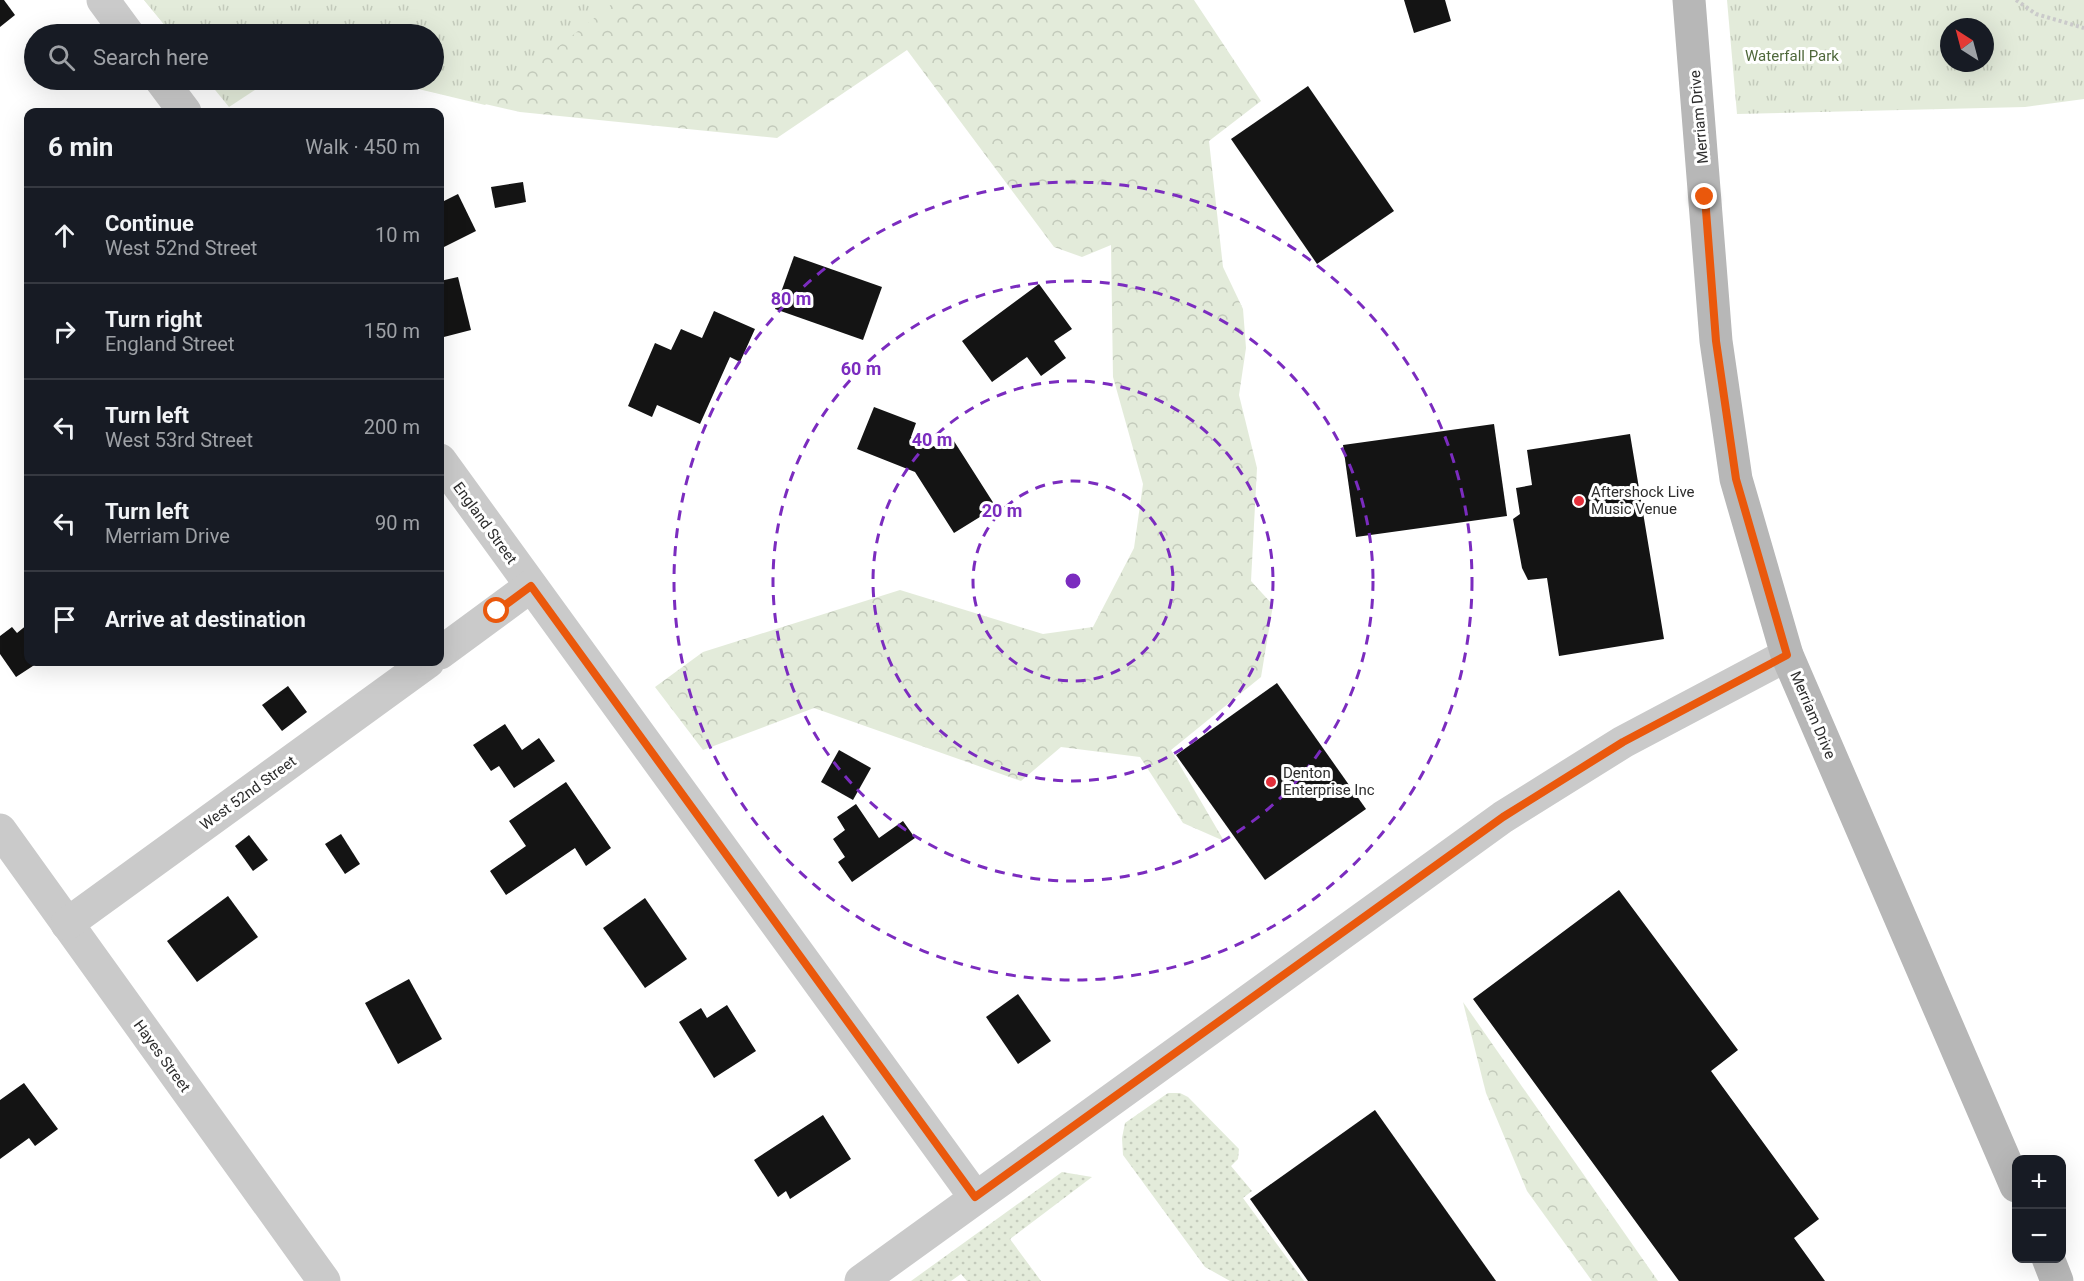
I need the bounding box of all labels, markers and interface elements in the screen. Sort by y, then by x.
north arrow [1940,18,1994,72]
search box [24,24,444,90]
icon: search [45,41,78,74]
text: Search here [93,45,209,70]
park label: Waterfall Park [1745,47,1839,65]
street label: Merriam Drive [1686,70,1712,164]
text: 6 min [48,132,113,162]
text: Walk · 450 m [305,135,420,159]
route end [1691,183,1717,209]
text: Continue [105,211,194,236]
icon: ahead [48,219,81,252]
text: 10 m [375,223,420,247]
text: West 52nd Street [105,236,257,260]
text: 80 m [771,288,811,309]
text: Turn right [105,307,202,332]
icon: right [48,315,81,348]
text: 150 m [364,319,420,343]
text: England Street [105,332,234,356]
text: 60 m [841,358,881,379]
text: Turn left [105,403,189,428]
icon: left [48,411,81,444]
text: 200 m [364,415,420,439]
text: West 53rd Street [105,428,253,452]
text: 40 m [912,429,952,450]
street label: England Street [449,478,521,568]
place label: Aftershock Live Music Venue [1591,483,1695,518]
marker: Aftershock Live Music Venue [1572,494,1586,508]
text: Turn left [105,499,189,524]
text: 20 m [982,500,1022,521]
icon: left [48,507,81,540]
text: 90 m [375,511,420,535]
text: Merriam Drive [105,524,230,548]
centre of rings [1063,571,1083,591]
route start [483,597,509,623]
icon: arrive [48,603,81,636]
text: Arrive at destination [105,607,306,632]
street label: Merriam Drive [1786,668,1840,762]
street label: West 52nd Street [196,752,300,834]
place label: Denton Enterprise Inc [1283,764,1375,799]
marker: Denton Enterprise Inc [1264,775,1278,789]
street label: Hayes Street [130,1016,194,1096]
map controls [2012,1155,2066,1263]
button: + [2012,1155,2066,1209]
button: − [2012,1209,2066,1263]

